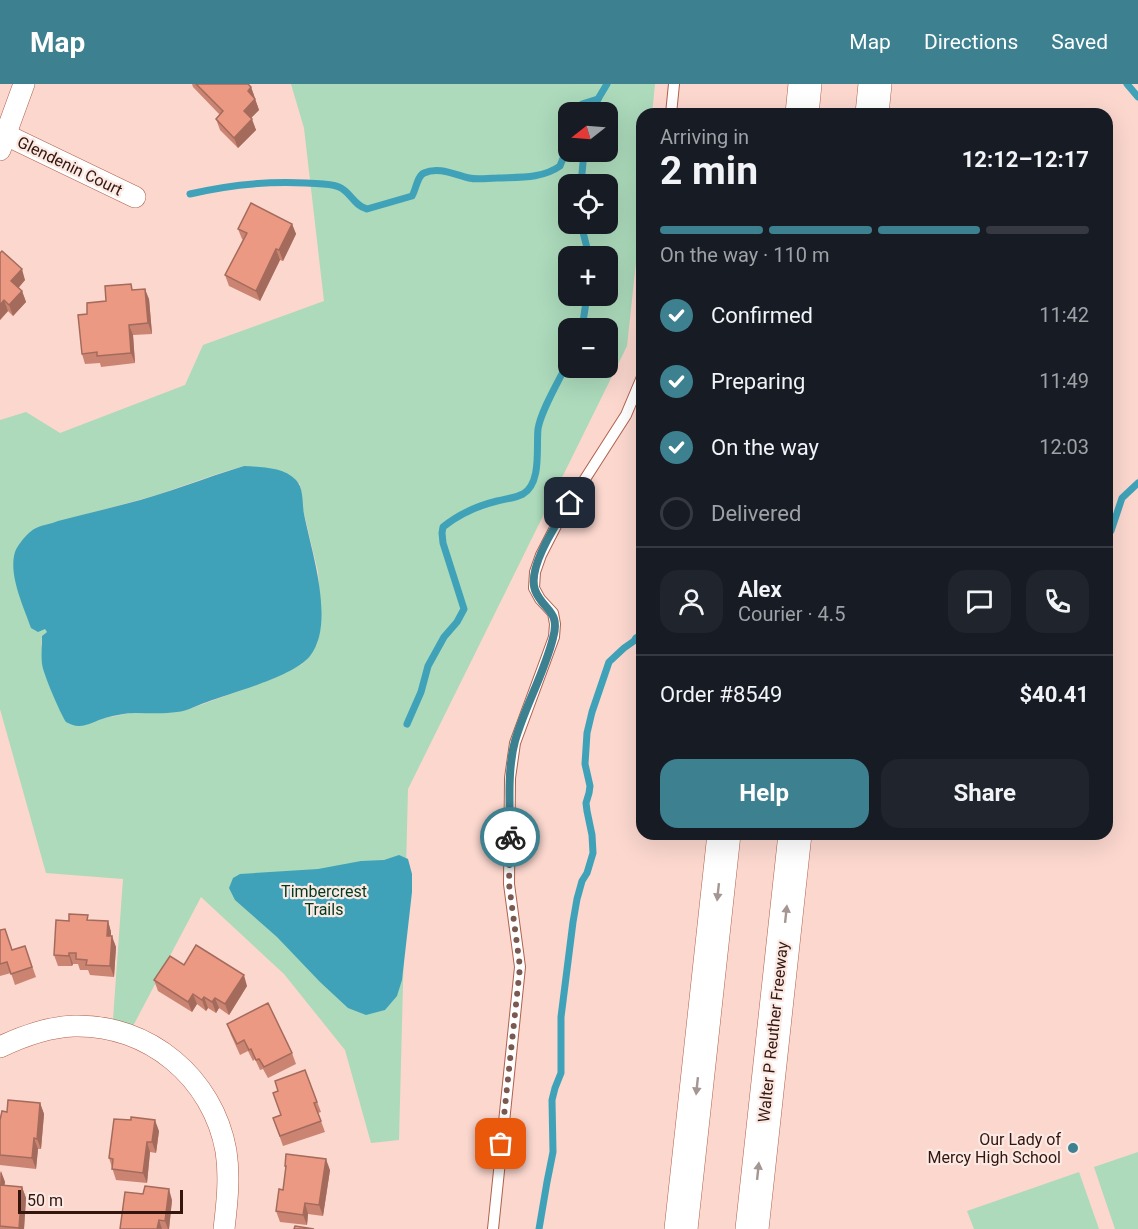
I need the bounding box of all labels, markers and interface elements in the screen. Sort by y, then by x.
text: Map [30,26,85,59]
text: Map [849,30,891,54]
text: Directions [924,30,1018,54]
text: Saved [1051,30,1108,54]
north arrow [558,102,618,162]
map controls [558,102,618,378]
text: Arriving in [660,125,749,149]
street label: Glendenin Court [14,132,126,200]
text: 12:12–12:17 [962,147,1089,172]
text: 2 min [660,148,758,194]
button: locate [558,174,618,234]
text: On the way · 110 m [660,243,829,267]
button: + [558,246,618,306]
icon: check [660,299,693,332]
text: Confirmed [711,303,813,328]
text: 11:42 [1039,303,1089,327]
button: − [558,318,618,378]
icon: check [660,365,693,398]
text: Preparing [711,369,805,394]
text: 11:49 [1039,369,1089,393]
icon: check [660,431,693,464]
text: On the way [711,435,819,460]
text: 12:03 [1039,435,1089,459]
pin [544,477,595,528]
icon: home [553,486,586,519]
text: Delivered [711,501,801,526]
button: person [660,570,723,633]
button: chat [948,570,1011,633]
button: phone [1026,570,1089,633]
text: Alex [738,577,782,602]
text: Courier · 4.5 [738,602,845,626]
text: Order #8549 [660,682,782,707]
text: $40.41 [1020,682,1089,707]
button: Help [660,759,869,828]
button: Share [881,759,1089,828]
courier [480,807,540,867]
icon: bike [494,821,527,854]
park label: Timbercrest Trails [281,882,367,919]
one-way arrow [713,883,723,902]
one-way arrow [781,905,791,924]
street label: Walter P Reuther Freeway [754,940,792,1123]
one-way arrow [692,1077,702,1096]
pin [475,1118,526,1169]
icon: bag [484,1127,517,1160]
place label: Our Lady of Mercy High School [927,1130,1061,1167]
marker: Our Lady of Mercy High School [1066,1141,1080,1155]
one-way arrow [753,1161,763,1180]
scale bar [18,1187,183,1214]
text: 50 m [27,1191,63,1210]

